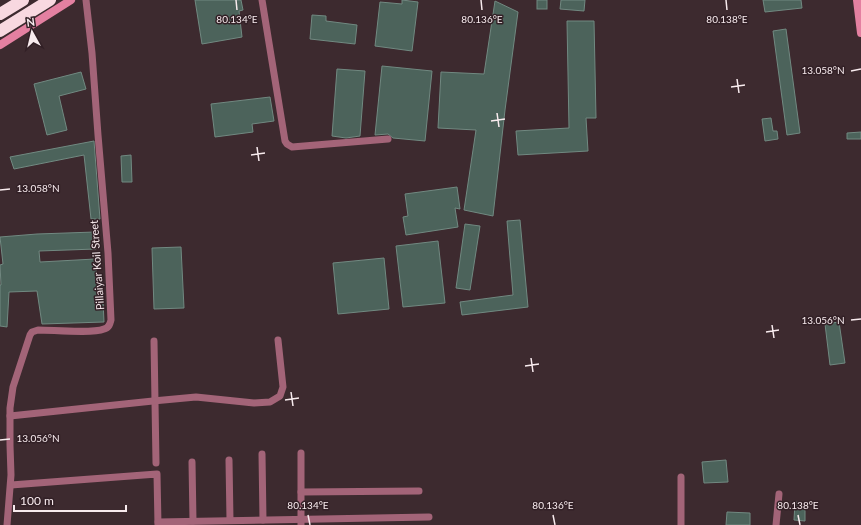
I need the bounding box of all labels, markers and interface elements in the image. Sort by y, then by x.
north arrow [12,12,52,52]
text: 80.134°E [216,13,258,25]
text: 80.136°E [461,13,503,25]
text: 80.138°E [706,13,748,25]
text: N [25,15,36,29]
text: 13.058°N [801,64,845,76]
text: 13.058°N [16,182,60,194]
street label: Pillaiyar Koil Street [87,220,106,311]
text: 13.056°N [801,314,845,326]
text: 13.056°N [16,432,60,444]
scale bar [14,487,126,513]
text: 100 m [20,493,54,508]
text: 80.134°E [287,499,329,511]
text: 80.136°E [532,499,574,511]
text: 80.138°E [777,499,819,511]

